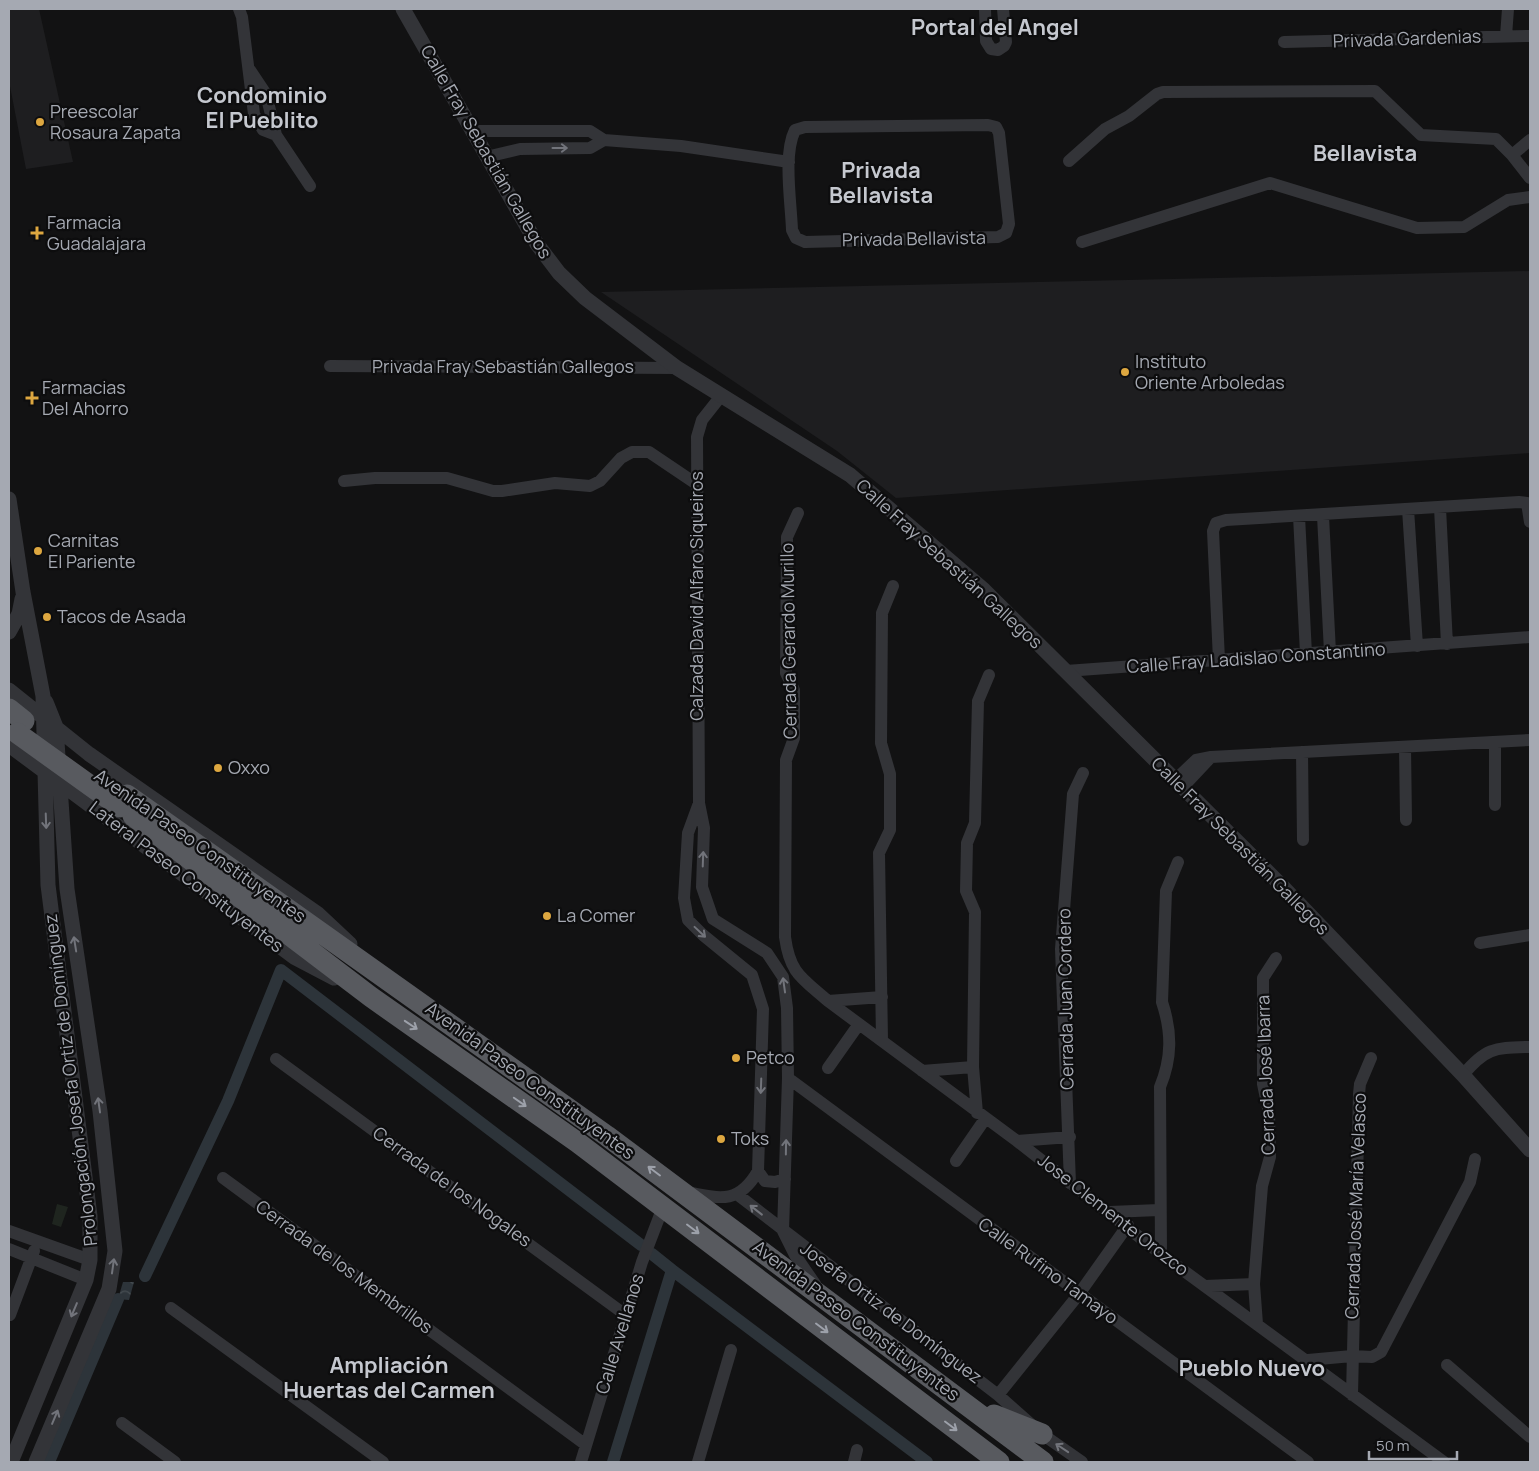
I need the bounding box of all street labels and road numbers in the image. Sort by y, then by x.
street label: Privada Gardenias [1332,23,1482,53]
street label: Calle Fray Sebastián Gallegos [416,40,558,263]
street label: Privada Bellavista [842,225,986,251]
street label: Privada Fray Sebastián Gallegos [372,354,634,378]
street label: Calzada David Alfaro Siqueiros [684,471,708,721]
street label: Calle Fray Sebastián Gallegos [851,473,1048,653]
street label: Cerrada Gerardo Murillo [774,543,802,739]
street label: Calle Fray Ladislao Constantino [1126,636,1386,678]
street label: Calle Fray Sebastián Gallegos [1146,751,1335,940]
street label: Avenida Paseo Constituyentes [90,763,311,928]
street label: Lateral Paseo Consituyentes [84,795,289,957]
street label: Cerrada Juan Cordero [1051,908,1079,1090]
street label: Prolongación Josefa Ortiz de Domínguez [38,913,102,1248]
street label: Cerrada José Ibarra [1250,995,1280,1156]
street label: Avenida Paseo Constituyentes [421,996,640,1164]
street label: Cerrada José María Velasco [1339,1092,1371,1320]
street label: Cerrada de los Nogales [368,1120,537,1252]
street label: Jose Clemente Orozco [1033,1148,1194,1281]
street label: Cerrada de los Membrillos [251,1194,438,1339]
street label: Calle Rufino Tamayo [974,1211,1123,1329]
street label: Avenida Paseo Constituyentes [748,1234,965,1406]
street label: Josefa Ortiz de Domínguez [796,1236,987,1389]
street label: Calle Avellanos [589,1271,649,1397]

